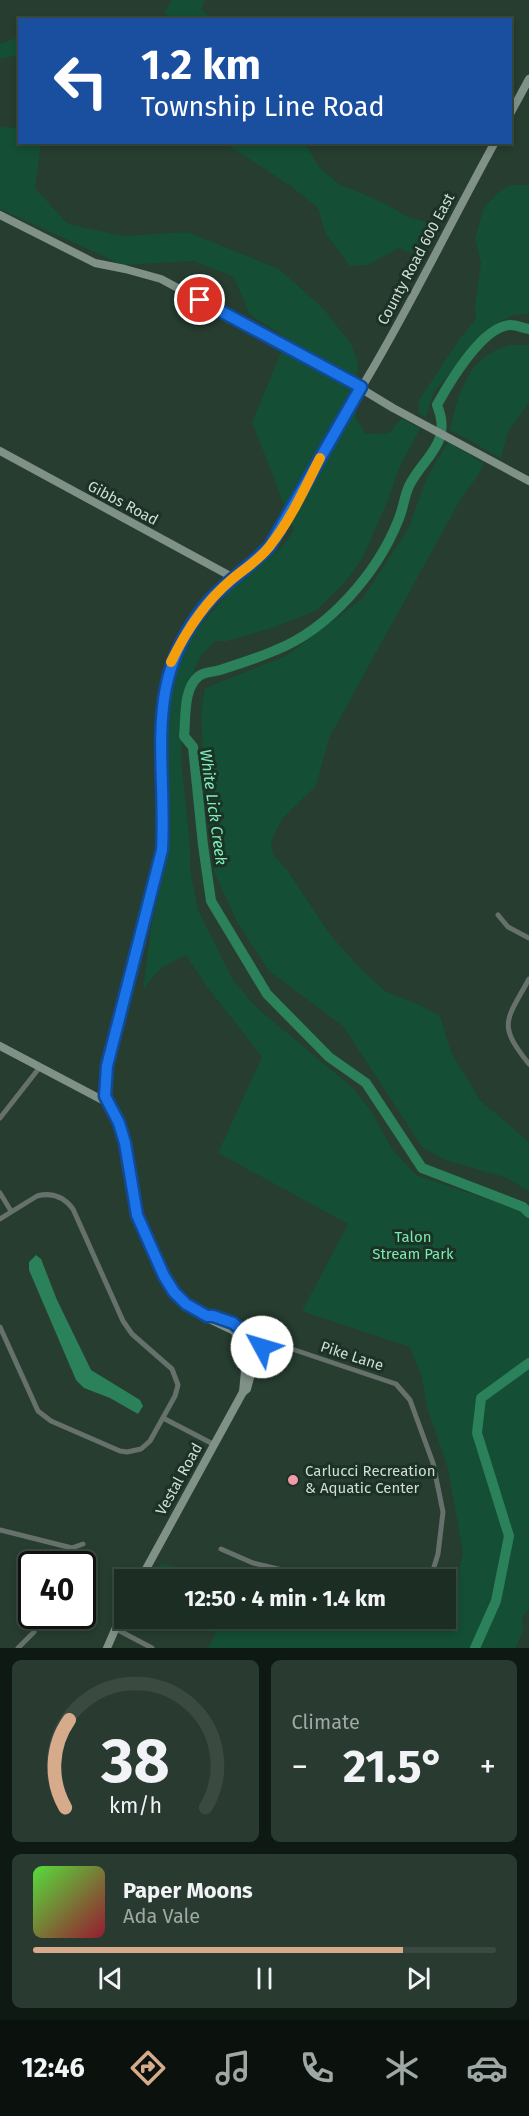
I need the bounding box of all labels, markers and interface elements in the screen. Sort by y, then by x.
text: 1.2 km [141,40,261,90]
icon: left [42,42,120,120]
text: Township Line Road [141,91,385,123]
street label: County Road 600 East [374,190,459,328]
pin [174,274,225,325]
icon: arrive [183,283,216,316]
street label: Gibbs Road [85,477,161,529]
water label: White Lick Creek [196,748,231,867]
park label: Talon Stream Park [372,1228,454,1263]
position arrow [230,1315,294,1379]
street label: Pike Lane [318,1337,386,1375]
street label: Vestal Road [152,1440,206,1518]
place label: Carlucci Recreation & Aquatic Center [305,1462,436,1497]
marker: Carlucci Recreation & Aquatic Center [286,1473,300,1487]
speed limit sign: 40 [18,1551,96,1629]
text: 12:50 · 4 min · 1.4 km [184,1585,386,1612]
text: Climate [292,1710,360,1734]
text: 38 [100,1724,170,1799]
text: 21.5° [343,1740,445,1794]
text: − [292,1747,308,1787]
text: + [480,1747,496,1787]
text: km/h [109,1793,162,1819]
text: Paper Moons [123,1877,253,1904]
text: Ada Vale [123,1904,200,1928]
icon: previous [94,1962,127,1995]
icon: pause [248,1962,281,1995]
icon: next [402,1962,435,1995]
icon: directions [127,2047,169,2089]
icon: music [212,2047,254,2089]
icon: phone [296,2047,338,2089]
icon: climate [381,2047,423,2089]
icon: car [466,2047,508,2089]
text: 12:46 [21,2052,85,2084]

